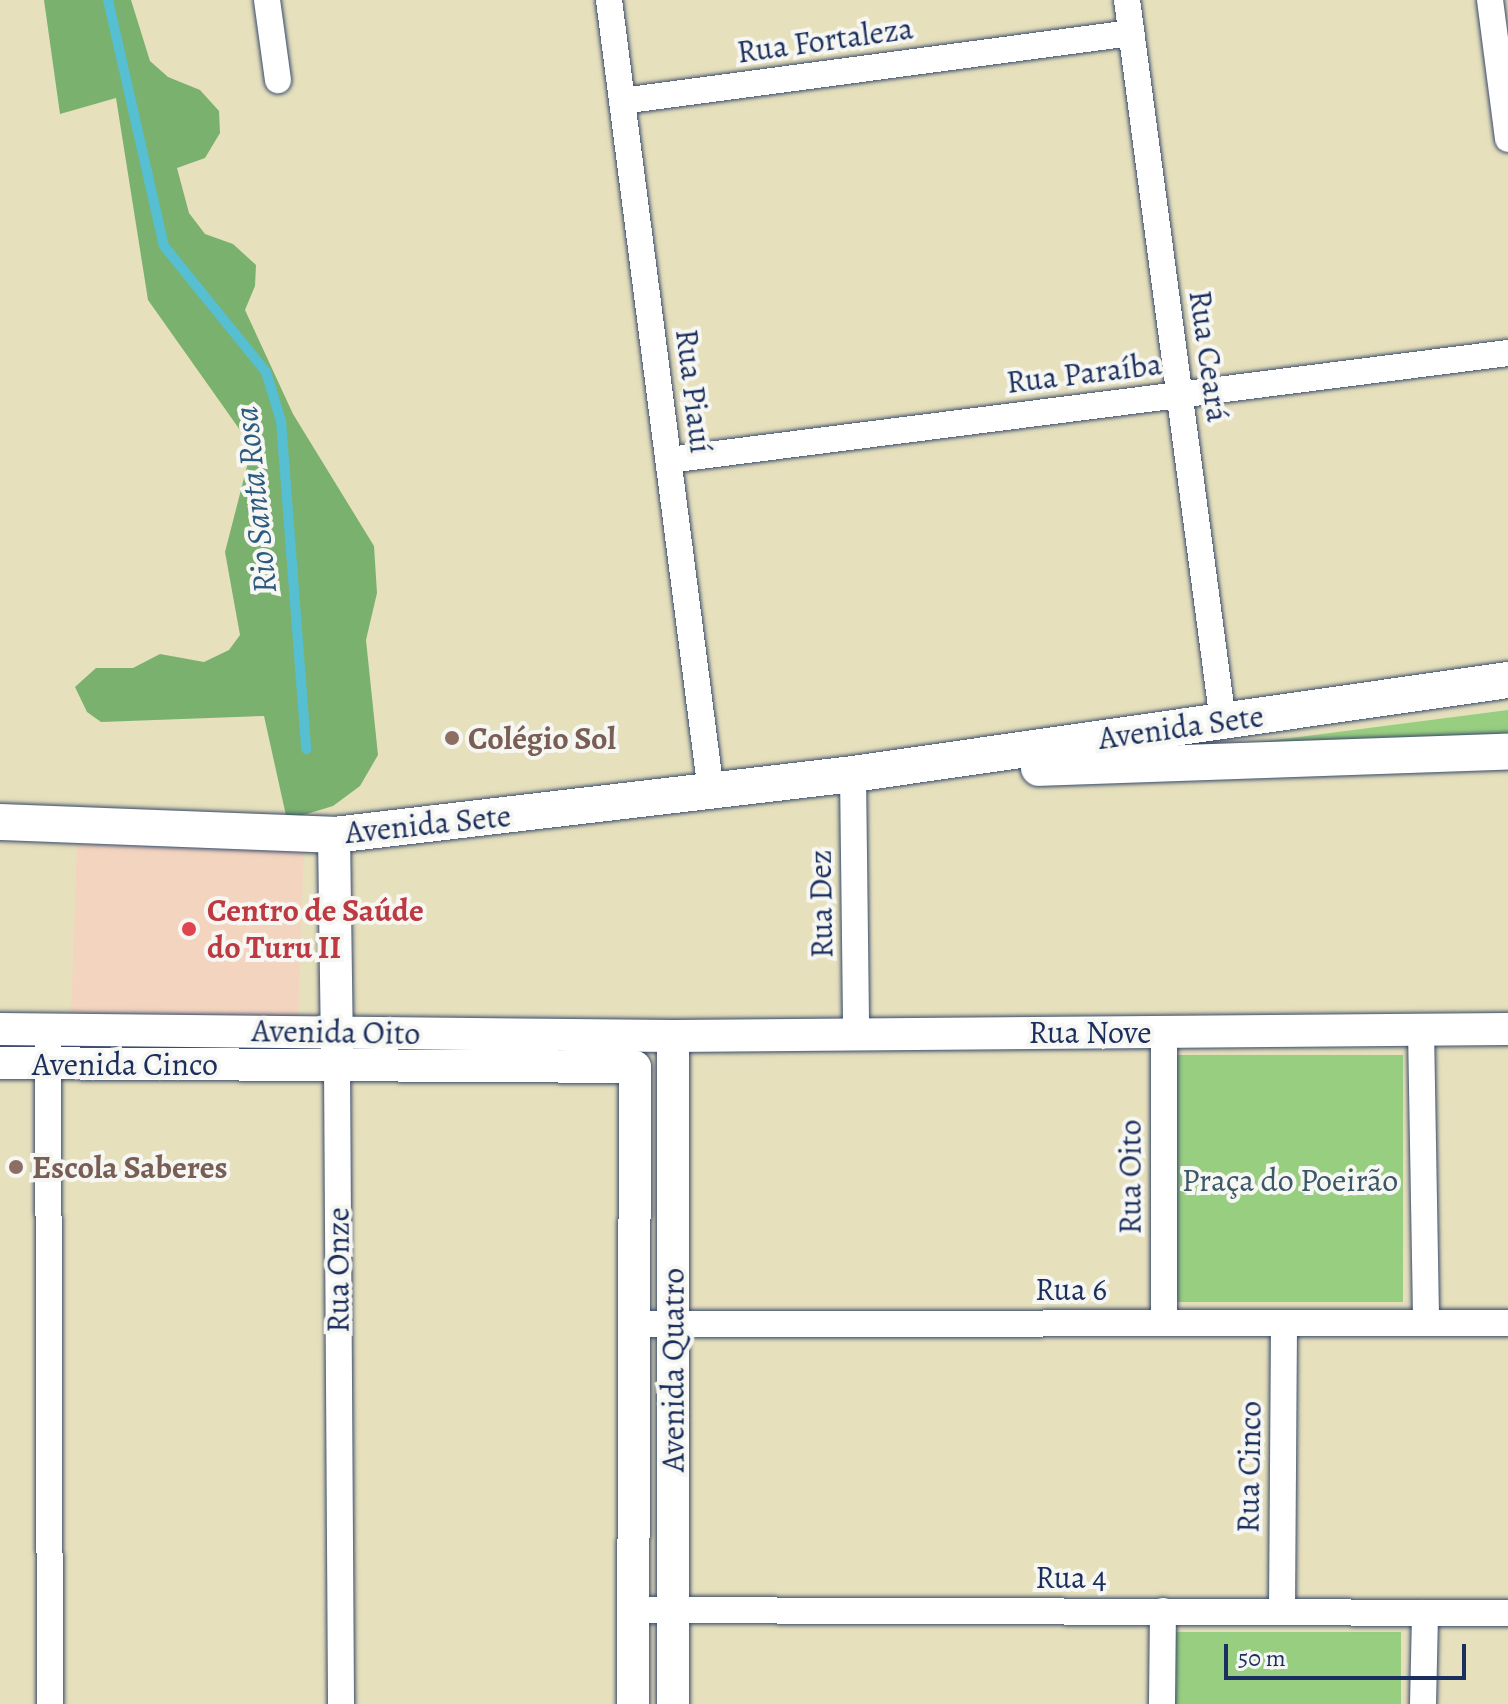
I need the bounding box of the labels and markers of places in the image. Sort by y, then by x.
place label: Colégio Sol [468,719,616,757]
marker: Colégio Sol [443,729,461,747]
place label: Centro de Saúde do Turu II [207,892,424,967]
marker: Centro de Saúde do Turu II [178,918,200,940]
place label: Escola Saberes [32,1148,227,1186]
marker: Escola Saberes [7,1158,25,1176]

